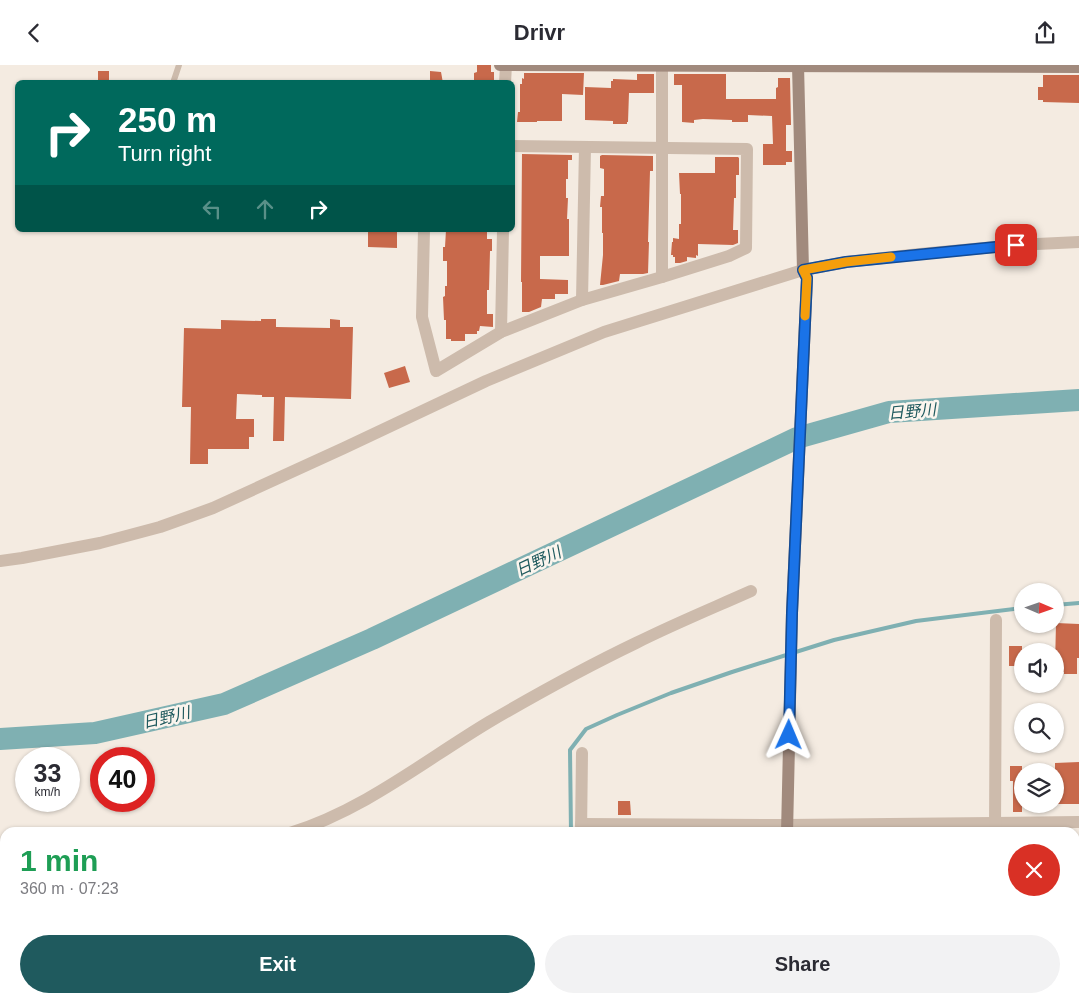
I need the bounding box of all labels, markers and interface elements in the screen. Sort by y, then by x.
icon: back [20,19,48,47]
icon: share [1031,19,1059,47]
text: Drivr [514,20,565,45]
icon: right [35,100,100,165]
text: 250 m [118,100,217,139]
text: Turn right [118,141,211,166]
icon: left [198,195,226,223]
icon: ahead [251,195,279,223]
icon: right [304,195,332,223]
pin [995,224,1037,266]
icon: arrive [1002,231,1030,259]
water label: 日野川 [887,401,939,422]
water label: 日野川 [513,543,565,579]
north arrow [1014,583,1064,633]
map controls [1014,583,1064,813]
button: sound [1014,643,1064,693]
water label: 日野川 [141,703,193,731]
button: search [1014,703,1064,753]
position arrow [762,708,814,760]
speed limit sign: 40 [90,747,155,812]
text: 33 [34,759,61,787]
button: layers [1014,763,1064,813]
text: km/h [34,785,61,799]
text: 1 min [20,844,98,877]
button: close [1008,844,1060,896]
text: 360 m · 07:23 [20,880,119,897]
button: Exit [20,935,535,993]
button: Share [545,935,1060,993]

